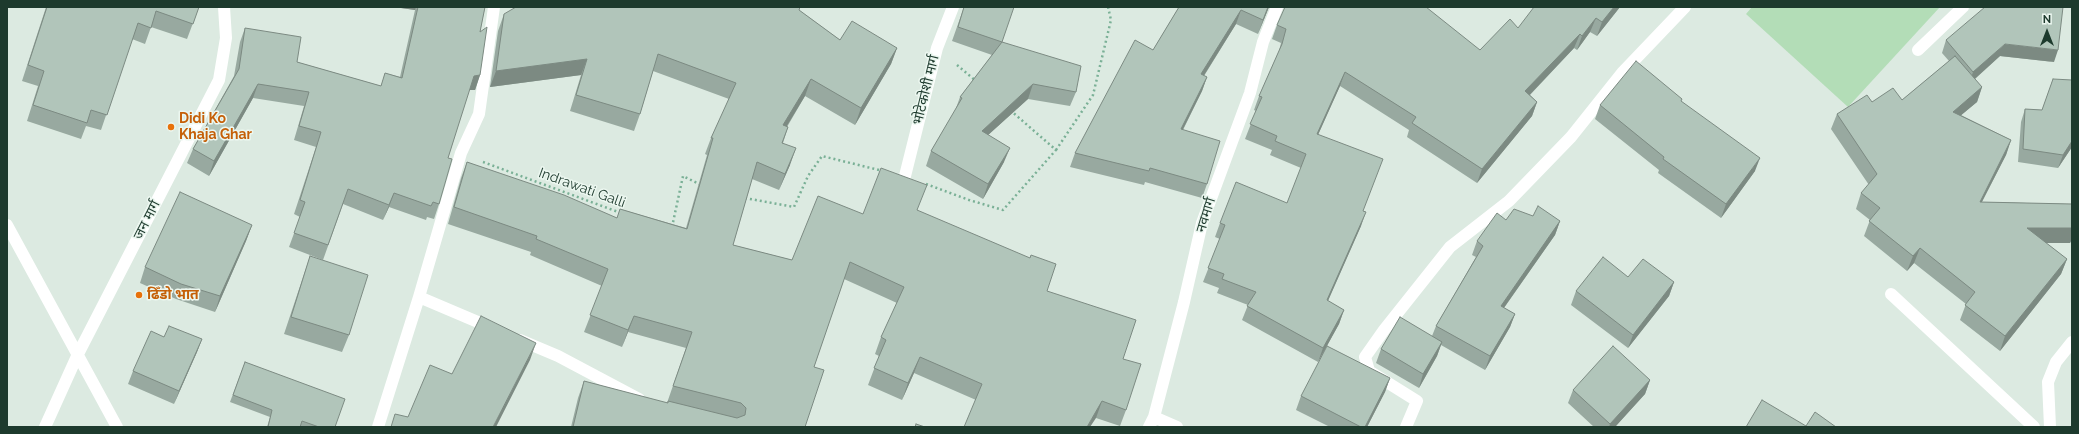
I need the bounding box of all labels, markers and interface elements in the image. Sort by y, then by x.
north arrow [2027,12,2067,52]
text: N [2043,13,2051,26]
street label: भोटेकोशी मार्ग [909,53,943,127]
place label: Didi Ko Khaja Ghar [179,111,252,144]
marker: Didi Ko Khaja Ghar [166,122,176,132]
street label: Indrawati Galli [536,165,628,211]
street label: नवमार्ग [1193,196,1219,234]
street label: जन मार्ग [130,198,164,242]
place label: ढिँडो भात [147,287,199,303]
marker: ढिँडो भात [134,290,144,300]

